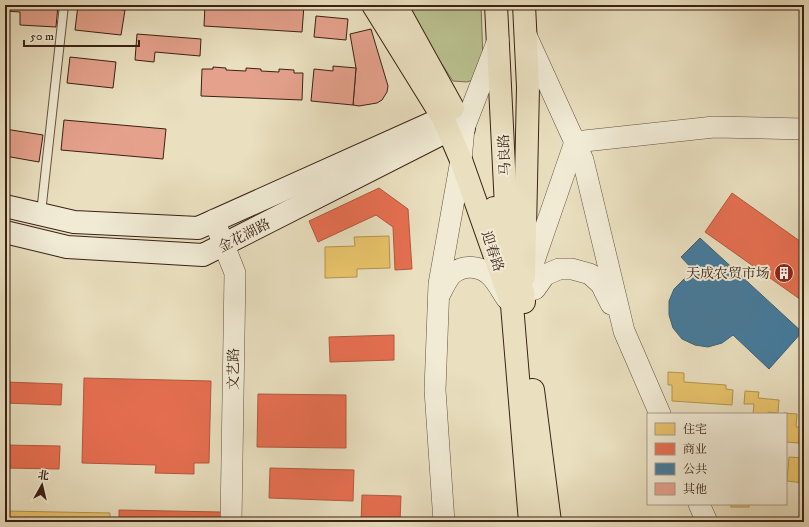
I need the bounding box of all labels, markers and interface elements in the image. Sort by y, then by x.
scale bar [24,22,139,48]
text: 50 m [30,29,54,44]
street label: 马良路 [495,134,515,176]
street label: 金花湖路 [215,215,273,257]
street label: 迎春路 [477,229,507,274]
building icon: 天成农贸市场 [773,262,795,284]
place label: 天成农贸市场 [686,265,770,283]
street label: 文艺路 [225,348,243,390]
legend [647,413,787,505]
text: 住宅 [683,422,707,437]
text: 商业 [683,442,707,457]
text: 公共 [683,462,707,477]
north arrow [22,465,62,505]
text: 北 [37,468,50,484]
text: 其他 [683,482,707,497]

